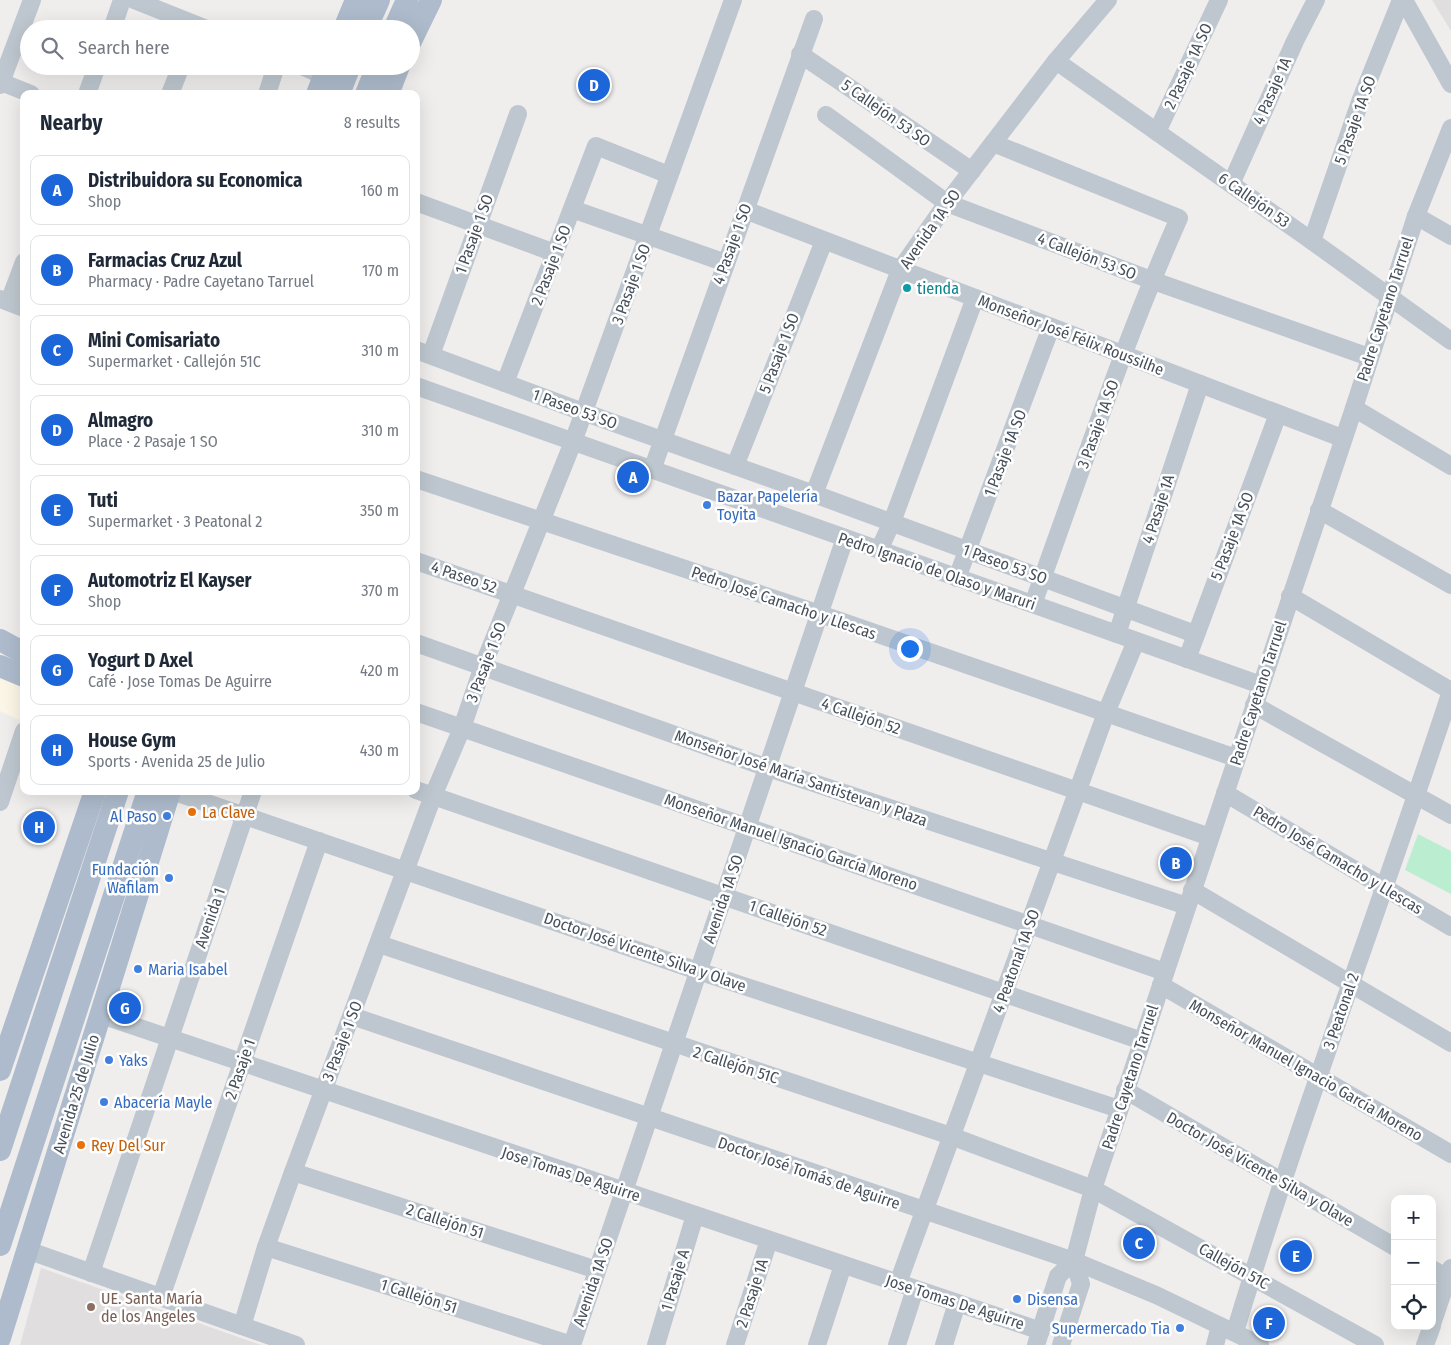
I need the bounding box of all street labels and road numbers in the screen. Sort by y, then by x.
street label: 2 Pasaje 1A SO [1160,20,1216,112]
street label: 4 Pasaje 1A [1249,54,1295,128]
street label: 5 Pasaje 1A SO [1330,73,1380,167]
street label: 5 Callejón 53 SO [838,75,934,151]
street label: 6 Callejón 53 [1215,168,1293,232]
street label: Avenida 1A SO [896,186,964,272]
street label: 1 Pasaje 1 SO [451,192,497,276]
street label: 4 Pasaje 1 SO [709,201,755,287]
street label: 2 Pasaje 1 SO [527,222,575,308]
street label: 4 Callejón 53 SO [1035,228,1139,284]
street label: Padre Cayetano Tarruel [1353,234,1417,384]
street label: 3 Pasaje 1 SO [608,241,654,327]
street label: Monseñor José Félix Roussilhe [976,291,1167,379]
street label: 5 Pasaje 1 SO [755,310,803,396]
street label: 3 Pasaje 1A SO [1073,377,1123,471]
street label: 1 Paseo 53 SO [530,385,620,433]
street label: 1 Pasaje 1A SO [980,407,1030,499]
street label: 4 Pasaje 1A [1138,472,1178,546]
street label: 5 Pasaje 1A SO [1206,489,1258,583]
street label: Pedro Ignacio de Olaso y Maruri [836,528,1038,614]
street label: 1 Paseo 53 SO [960,540,1050,588]
street label: 4 Paseo 52 [429,557,499,597]
street label: Pedro José Camacho y Llescas [689,562,879,644]
street label: Padre Cayetano Tarruel [1226,618,1290,768]
street label: 3 Pasaje 1 SO [462,619,510,705]
street label: 4 Callejón 52 [819,694,903,738]
street label: Monseñor José María Santistevan y Plaza [672,726,930,830]
street label: Monseñor Manuel Ignacio García Moreno [662,790,920,894]
street label: Pedro José Camacho y Llescas [1250,802,1426,918]
street label: Avenida 1A SO [699,852,747,946]
street label: Avenida 1 [191,885,229,951]
street label: 1 Callejón 52 [747,896,829,940]
street label: 4 Peatonal 1A SO [988,907,1044,1015]
street label: Doctor José Vicente Silva y Olave [541,908,749,996]
street label: 3 Peatonal 2 [1319,971,1363,1051]
street label: Monseñor Manuel Ignacio García Moreno [1186,995,1426,1145]
street label: 3 Pasaje 1 SO [318,998,366,1084]
street label: Padre Cayetano Tarruel [1098,1002,1162,1152]
street label: Avenida 25 de Julio [49,1032,103,1156]
street label: 2 Pasaje 1 [221,1036,259,1102]
street label: 2 Callejón 51C [691,1042,781,1088]
street label: Doctor José Vicente Silva y Olave [1163,1108,1357,1230]
street label: Doctor José Tomás de Aguirre [716,1133,903,1213]
street label: Jose Tomas De Aguirre [499,1143,643,1205]
street label: 2 Callejón 51 [404,1200,486,1242]
street label: Avenida 1A SO [569,1235,617,1329]
street label: Callejón 51C [1196,1239,1272,1293]
street label: 1 Pasaje A [657,1246,694,1313]
street label: 2 Pasaje 1A [732,1256,772,1330]
street label: Jose Tomas De Aguirre [883,1271,1027,1333]
street label: 1 Callejón 51 [378,1275,460,1317]

